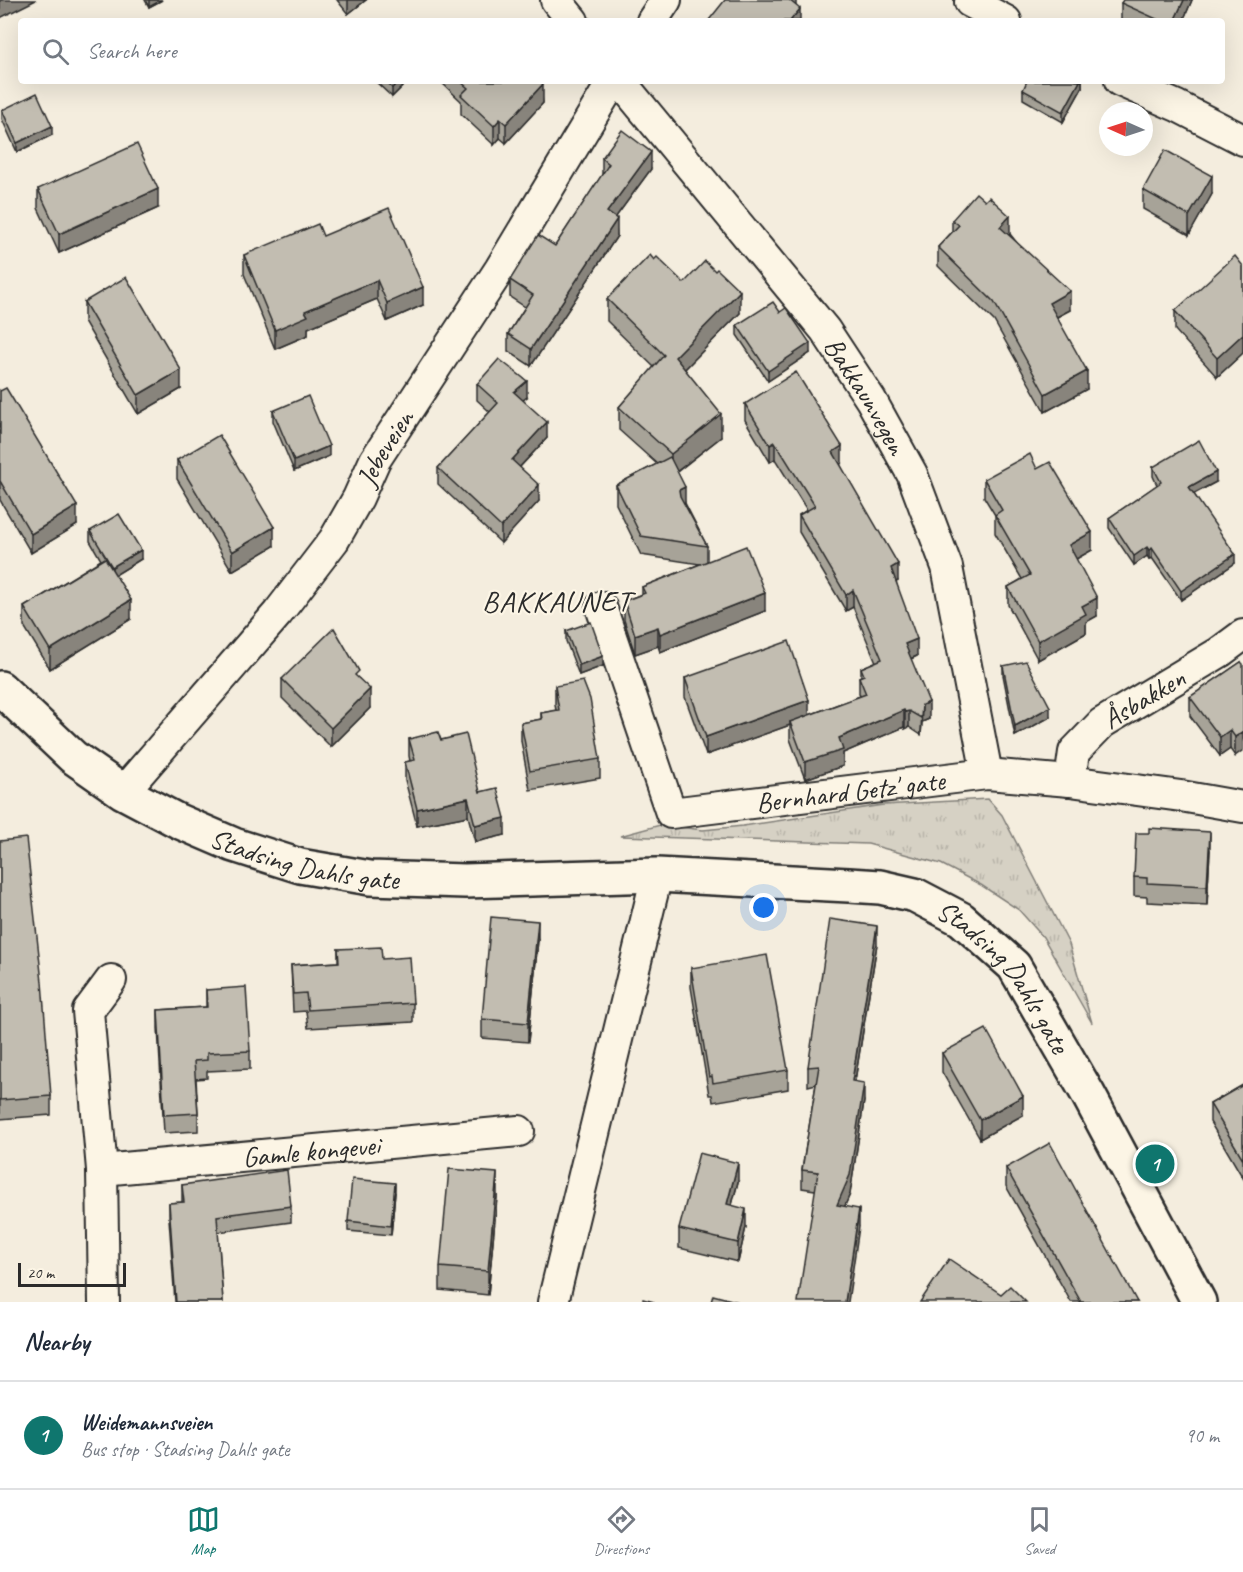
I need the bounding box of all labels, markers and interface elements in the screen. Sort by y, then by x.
search box [18,18,1225,84]
icon: search [39,35,72,68]
text: Search here [87,37,177,65]
north arrow [1099,102,1153,156]
street label: Bakkaunvegen [817,330,916,462]
street label: Jebeveien [347,401,422,493]
district label: BAKKAUNET [482,582,637,620]
street label: Åsbakken [1096,660,1192,736]
street label: Bernhard Getz' gate [754,762,948,820]
street label: Stadsing Dahls gate [205,819,401,896]
street label: Stadsing Dahls gate [931,892,1079,1061]
your location [749,893,778,922]
street label: Gamle kongevei [241,1126,385,1174]
pin: 1 [1136,1142,1174,1186]
scale bar [18,1260,126,1288]
text: 20 m [27,1263,54,1283]
text: Nearby [24,1325,89,1358]
text: Weidemannsveien [81,1409,212,1437]
text: 1 [39,1423,48,1448]
text: 90 m [1185,1423,1219,1448]
text: Bus stop · Stadsing Dahls gate [81,1437,290,1462]
tab: Map [187,1503,220,1559]
tab: Directions [594,1503,649,1559]
tab: Saved [1023,1503,1056,1559]

